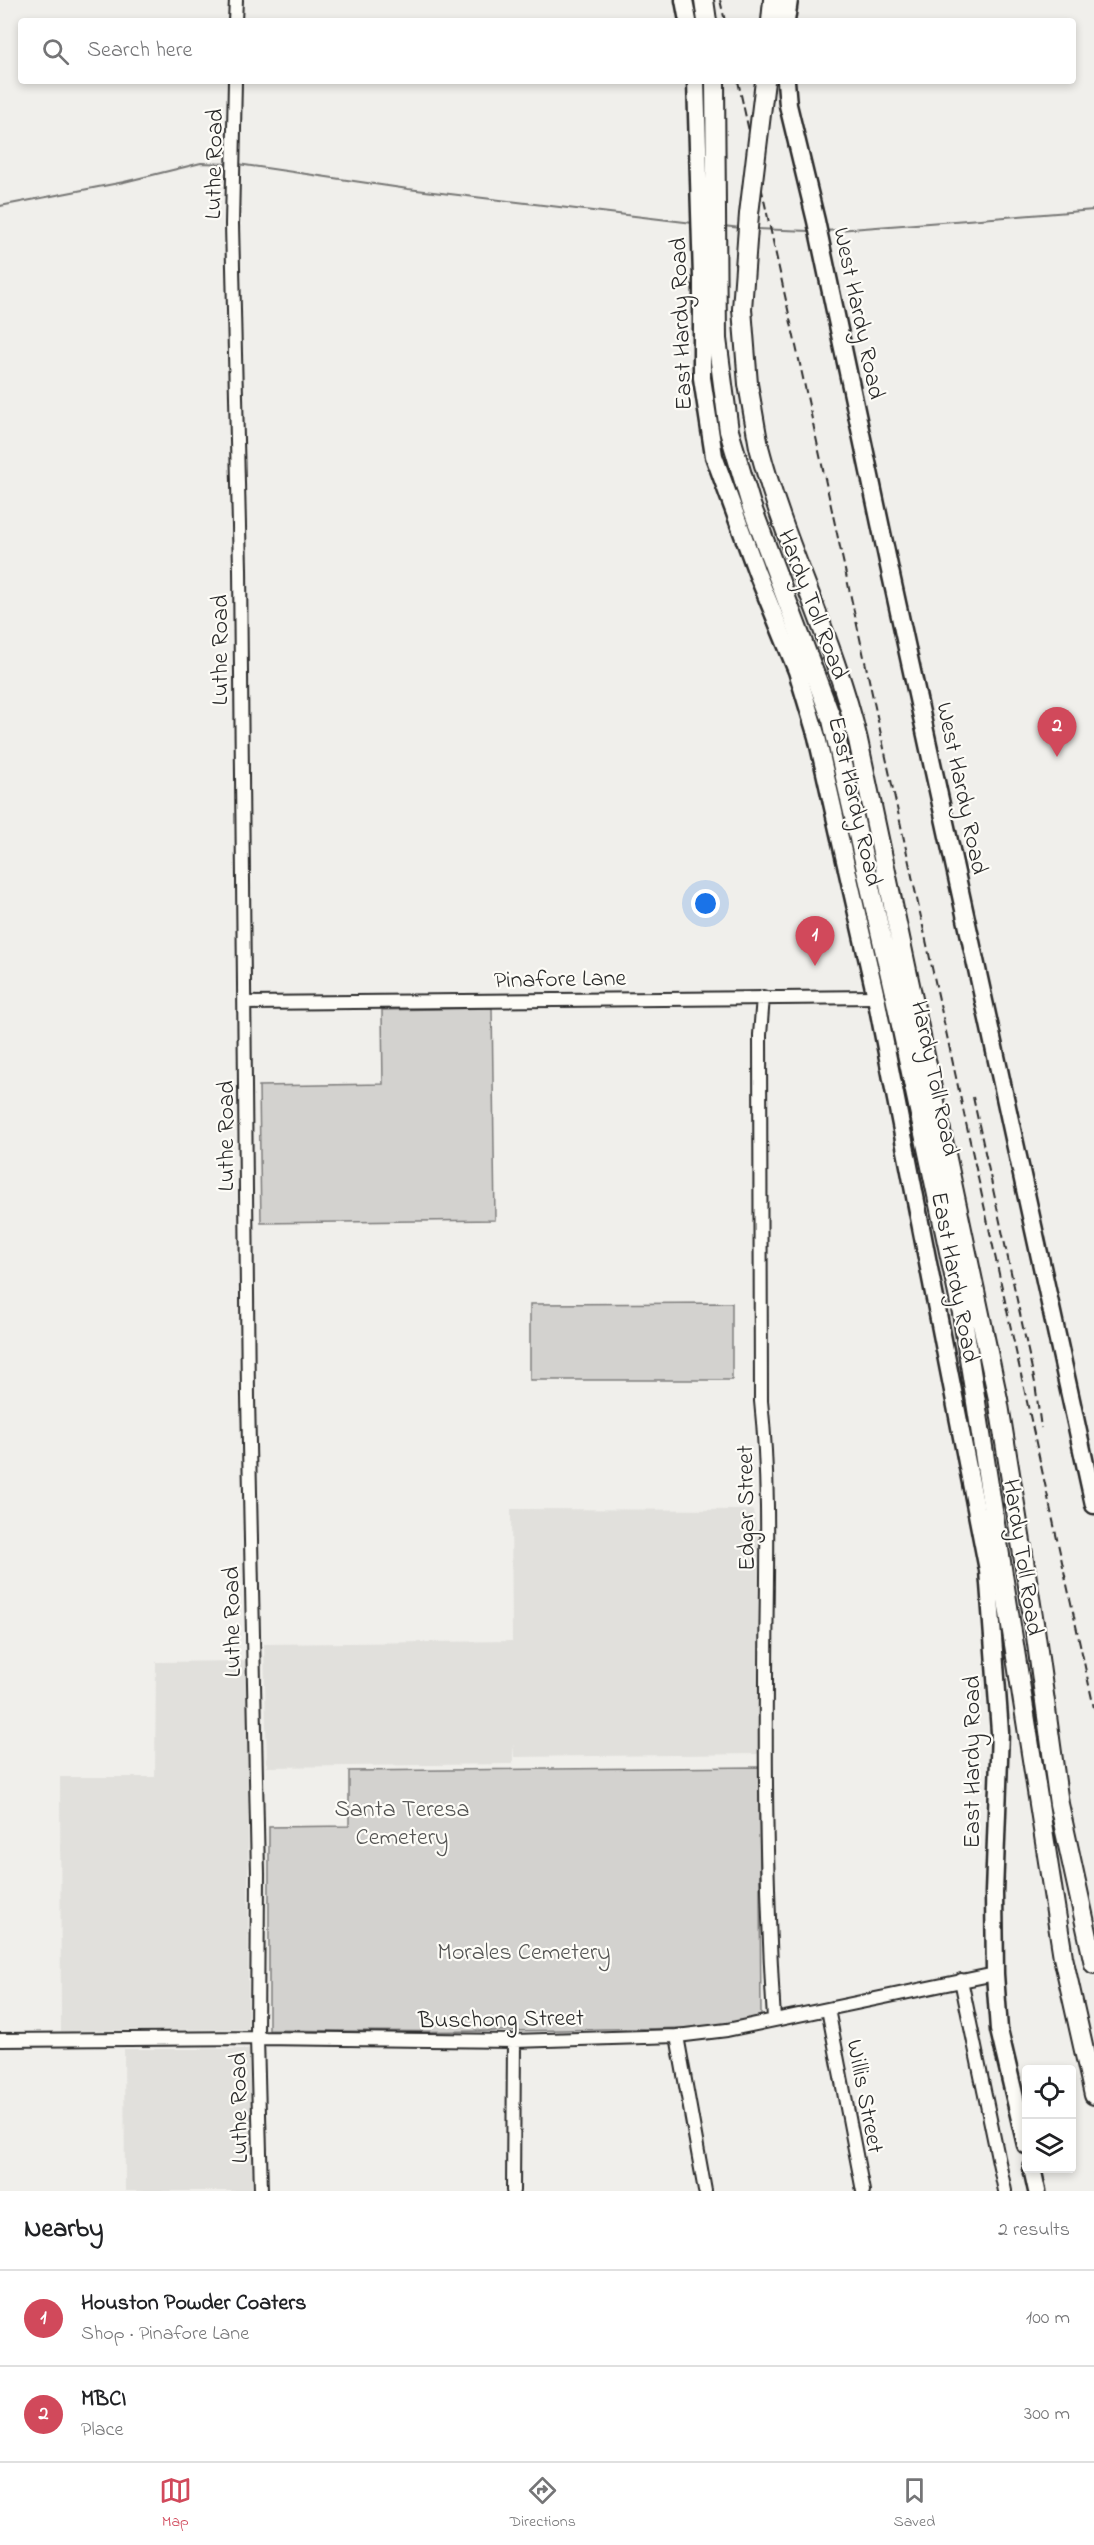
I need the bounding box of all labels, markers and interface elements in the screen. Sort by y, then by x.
search box [18,18,1076,84]
icon: search [39,35,72,68]
text: Search here [87,35,192,67]
street label: Luthe Road [197,108,234,220]
street label: West Hardy Road [821,224,893,403]
street label: East Hardy Road [662,236,704,411]
street label: Hardy Toll Road [766,525,856,686]
street label: Luthe Road [204,594,239,705]
street label: West Hardy Road [924,699,996,878]
pin: 2 [1038,708,1076,757]
street label: East Hardy Road [816,713,890,891]
your location [691,889,720,918]
pin: 1 [796,916,834,966]
street label: Pinafore Lane [494,962,627,999]
street label: Hardy Toll Road [899,998,967,1160]
street label: Luthe Road [210,1080,245,1191]
street label: East Hardy Road [919,1189,987,1366]
street label: Edgar Street [729,1445,766,1571]
street label: Hardy Toll Road [991,1477,1051,1639]
street label: Luthe Road [215,1566,252,1678]
street label: East Hardy Road [956,1675,992,1849]
park label: Santa Teresa Cemetery [334,1793,470,1857]
park label: Morales Cemetery [437,1936,611,1972]
street label: Buschong Street [417,2002,584,2039]
street label: Willis Street [835,2037,892,2156]
street label: Luthe Road [222,2052,259,2164]
map controls [1022,2065,1076,2173]
button: locate [1022,2065,1076,2119]
button: layers [1022,2119,1076,2173]
text: Nearby [24,2211,103,2249]
text: 2 results [998,2216,1070,2245]
text: Houston Powder Coaters [81,2288,306,2320]
text: 1 [40,2304,47,2333]
text: 100 m [1026,2304,1070,2333]
text: Shop · Pinafore Lane [81,2320,249,2349]
text: MBCI [81,2384,126,2416]
text: 2 [39,2400,48,2429]
text: 300 m [1024,2400,1070,2429]
text: Place [81,2416,123,2445]
tab: Map [159,2474,192,2534]
tab: Directions [509,2474,576,2534]
tab: Saved [893,2474,935,2534]

